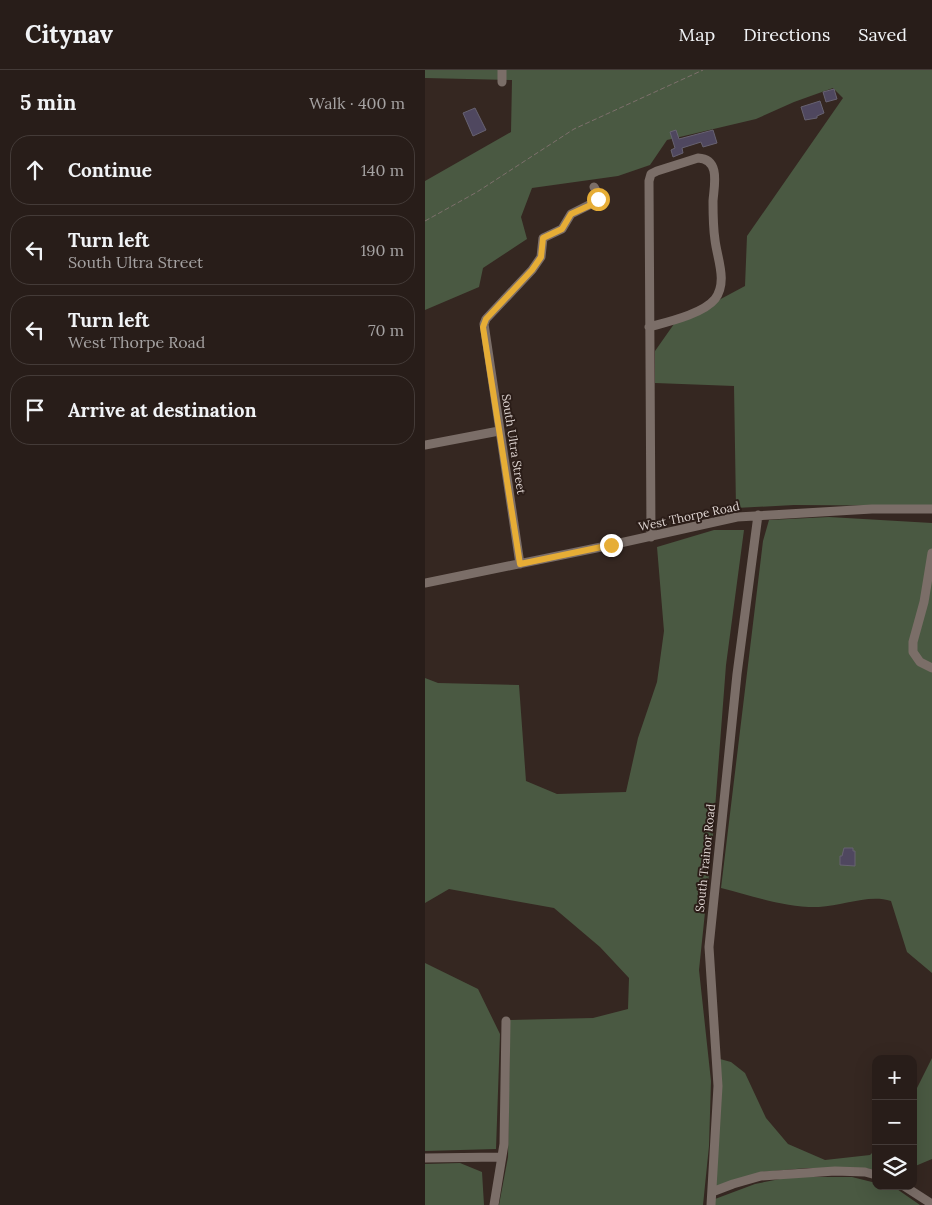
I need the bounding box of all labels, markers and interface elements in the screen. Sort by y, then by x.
text: Citynav [25,19,113,50]
text: Map [679,23,715,46]
text: Directions [743,23,830,46]
text: Saved [858,23,907,46]
text: 5 min [20,89,76,116]
text: Walk · 400 m [309,93,405,113]
icon: ahead [21,156,49,184]
text: Continue [68,158,152,182]
text: 140 m [361,160,404,180]
route start [587,188,610,211]
text: Turn left [68,228,149,252]
icon: left [21,236,49,264]
text: 190 m [360,240,404,260]
text: South Ultra Street [68,252,203,272]
text: Turn left [68,308,149,332]
icon: left [21,316,49,344]
text: 70 m [368,320,404,340]
text: West Thorpe Road [68,332,205,352]
street label: South Ultra Street [499,393,529,496]
icon: arrive [21,396,49,424]
text: Arrive at destination [68,398,257,422]
street label: West Thorpe Road [637,498,741,534]
route end [600,534,623,557]
street label: South Trainor Road [692,803,718,913]
map controls [872,1055,917,1190]
button: + [872,1055,917,1100]
button: − [872,1100,917,1145]
button: layers [872,1145,917,1190]

